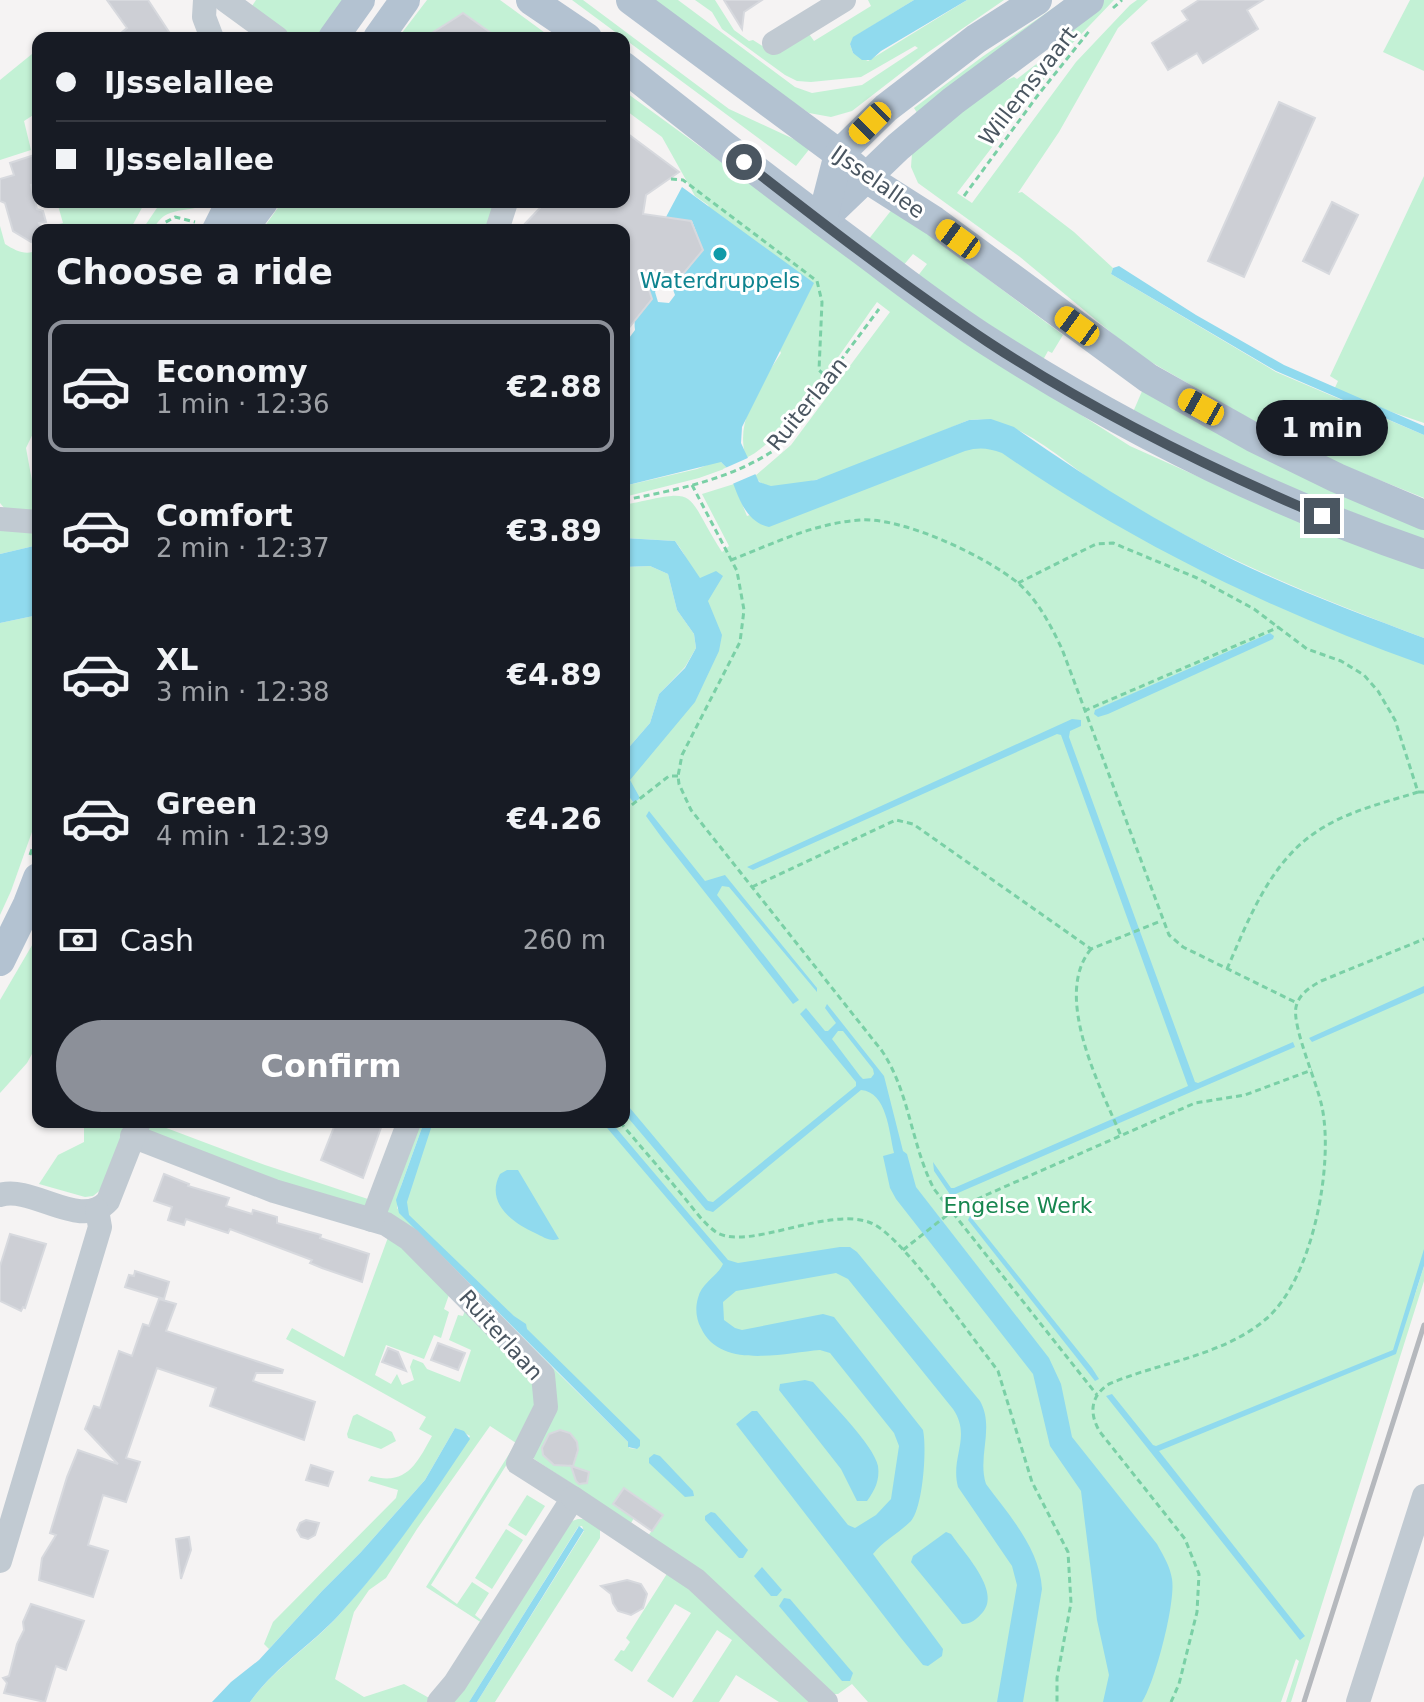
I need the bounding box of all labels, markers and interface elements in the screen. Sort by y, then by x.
street label: Willemsvaart [974,21,1082,150]
text: IJsselallee [104,65,274,100]
car [845,98,895,148]
street label: IJsselallee [826,141,930,223]
text: IJsselallee [104,142,274,177]
route start [726,144,762,180]
car [932,215,984,263]
marker: Waterdruppels [711,245,729,263]
text: Choose a ride [56,251,333,292]
place label: Waterdruppels [640,268,800,293]
car [1051,302,1103,350]
icon: car [60,350,132,422]
street label: Ruiterlaan [762,352,852,456]
text: Economy [156,354,308,389]
text: €2.88 [507,369,602,404]
car [1174,385,1228,429]
text: 1 min · 12:36 [156,389,330,419]
callout: 1 min [1256,400,1388,456]
text: 1 min [1281,413,1363,443]
icon: car [60,494,132,566]
text: Comfort [156,498,293,533]
route end [1304,498,1340,534]
text: €3.89 [507,513,602,548]
text: 2 min · 12:37 [156,533,330,563]
icon: car [60,638,132,710]
text: XL [156,642,198,677]
text: €4.89 [507,657,602,692]
text: 3 min · 12:38 [156,677,330,707]
icon: car [60,782,132,854]
text: Green [156,786,257,821]
text: €4.26 [507,801,602,836]
text: 4 min · 12:39 [156,821,330,851]
icon: cash [56,918,100,962]
text: Cash [120,923,194,958]
text: 260 m [523,925,606,955]
button: Confirm [56,1020,606,1112]
park label: Engelse Werk [943,1193,1093,1218]
street label: Ruiterlaan [454,1285,548,1385]

